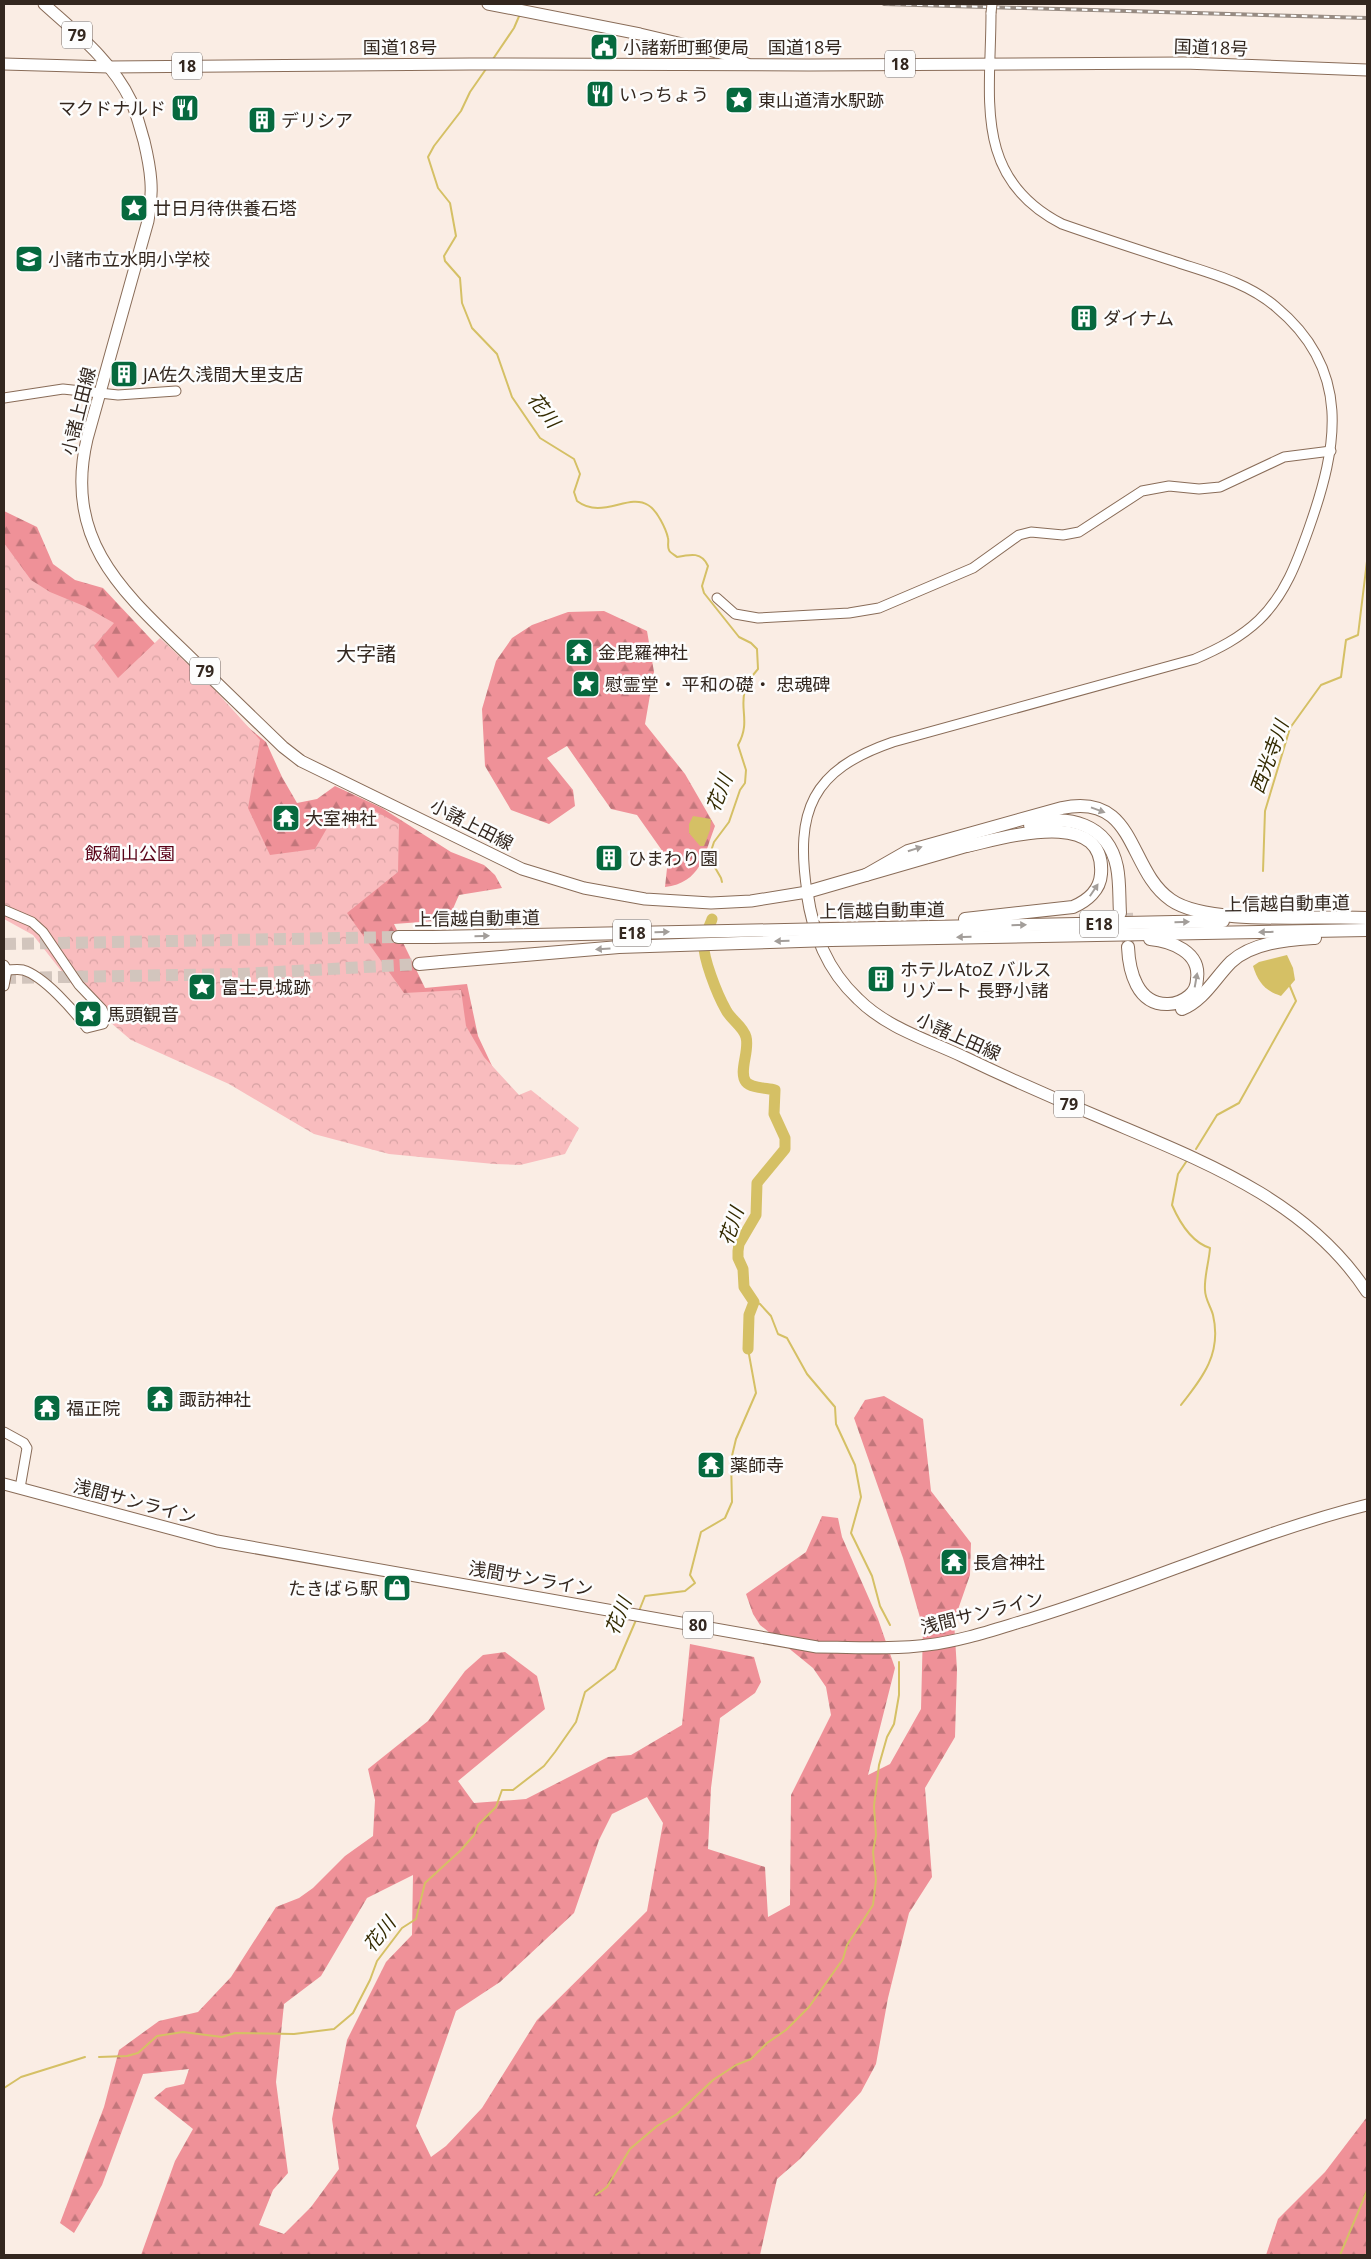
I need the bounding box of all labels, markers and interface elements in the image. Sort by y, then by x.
road number: 79 [62,22,92,48]
public building icon: 小諸新町郵便局 [589,32,619,62]
street label: 国道18号 [1173,34,1249,60]
street label: 国道18号 [363,35,437,59]
place label: 小諸新町郵便局 [623,35,749,59]
street label: 国道18号 [768,35,842,59]
road number: 18 [885,51,915,78]
road number: 18 [172,52,202,80]
restaurant icon: いっちょう [585,79,615,109]
place label: いっちょう [619,82,709,106]
place icon: 東山道清水駅跡 [724,85,754,115]
place label: 東山道清水駅跡 [758,88,884,112]
restaurant icon: マクドナルド [170,93,200,123]
place label: マクドナルド [58,96,166,120]
building icon: デリシア [247,105,277,135]
place label: デリシア [281,108,353,132]
place icon: 廿日月待供養石塔 [119,193,149,223]
place label: 廿日月待供養石塔 [153,196,297,220]
school or university icon: 小諸市立水明小学校 [14,244,44,274]
place label: 小諸市立水明小学校 [48,247,210,271]
building icon: ダイナム [1069,303,1099,333]
place label: ダイナム [1103,306,1174,330]
building icon: JA佐久浅間大里支店 [109,359,139,389]
place label: JA佐久浅間大里支店 [141,362,303,386]
street label: 小諸上田線 [55,364,101,458]
water label: 花川 [522,387,567,435]
temple icon: 金毘羅神社 [564,637,594,667]
district label: 大字諸 [336,640,396,667]
place label: 金毘羅神社 [598,640,688,664]
road number: 79 [190,658,220,684]
place icon: 慰霊堂・ 平和の礎・ 忠魂碑 [571,669,601,699]
place label: 慰霊堂・ 平和の礎・ 忠魂碑 [605,672,830,696]
water label: 西光寺川 [1244,715,1295,797]
water label: 花川 [700,769,739,815]
street label: 小諸上田線 [426,793,518,855]
temple icon: 大室神社 [271,803,301,833]
place label: 大室神社 [305,806,377,830]
one-way arrow [1091,806,1106,814]
park label: 飯綱山公園 [85,841,175,865]
building icon: ひまわり園 [594,843,624,873]
one-way arrow [907,844,922,852]
place label: ひまわり園 [628,846,718,870]
one-way arrow [1089,883,1099,897]
street label: 上信越自動車道 [1224,890,1350,916]
street label: 上信越自動車道 [819,897,945,923]
street label: 上信越自動車道 [414,905,540,931]
road number: E18 [1080,911,1118,938]
one-way arrow [1174,918,1190,926]
road number: E18 [613,920,651,946]
one-way arrow [1012,921,1028,929]
one-way arrow [654,928,670,936]
one-way arrow [1258,928,1274,936]
one-way arrow [474,931,490,939]
one-way arrow [955,933,971,941]
one-way arrow [774,937,790,945]
one-way arrow [594,945,610,953]
place label: ホテルAtoZ バルス リゾート 長野小諸 [900,957,1052,1002]
building icon: ホテルAtoZ バルス リゾート 長野小諸 [866,964,896,994]
place icon: 富士見城跡 [187,972,217,1002]
one-way arrow [1192,972,1200,988]
place label: 富士見城跡 [221,975,311,999]
place icon: 馬頭観音 [73,999,103,1029]
place label: 馬頭観音 [107,1002,179,1026]
street label: 小諸上田線 [913,1007,1005,1065]
road number: 79 [1054,1090,1084,1118]
water label: 花川 [713,1202,750,1248]
temple icon: 諏訪神社 [145,1384,175,1414]
place label: 諏訪神社 [179,1387,251,1411]
temple icon: 福正院 [32,1393,62,1423]
place label: 福正院 [66,1396,120,1420]
temple icon: 薬師寺 [696,1450,726,1480]
place label: 薬師寺 [730,1453,784,1477]
street label: 浅間サンライン [71,1473,199,1529]
temple icon: 長倉神社 [939,1547,969,1577]
place label: 長倉神社 [973,1550,1045,1574]
street label: 浅間サンライン [467,1555,595,1601]
shop icon: たきばら駅 [382,1573,412,1603]
place label: たきばら駅 [288,1576,378,1600]
street label: 浅間サンライン [918,1585,1046,1639]
water label: 花川 [599,1592,638,1638]
road number: 80 [683,1612,713,1638]
water label: 花川 [357,1910,402,1957]

